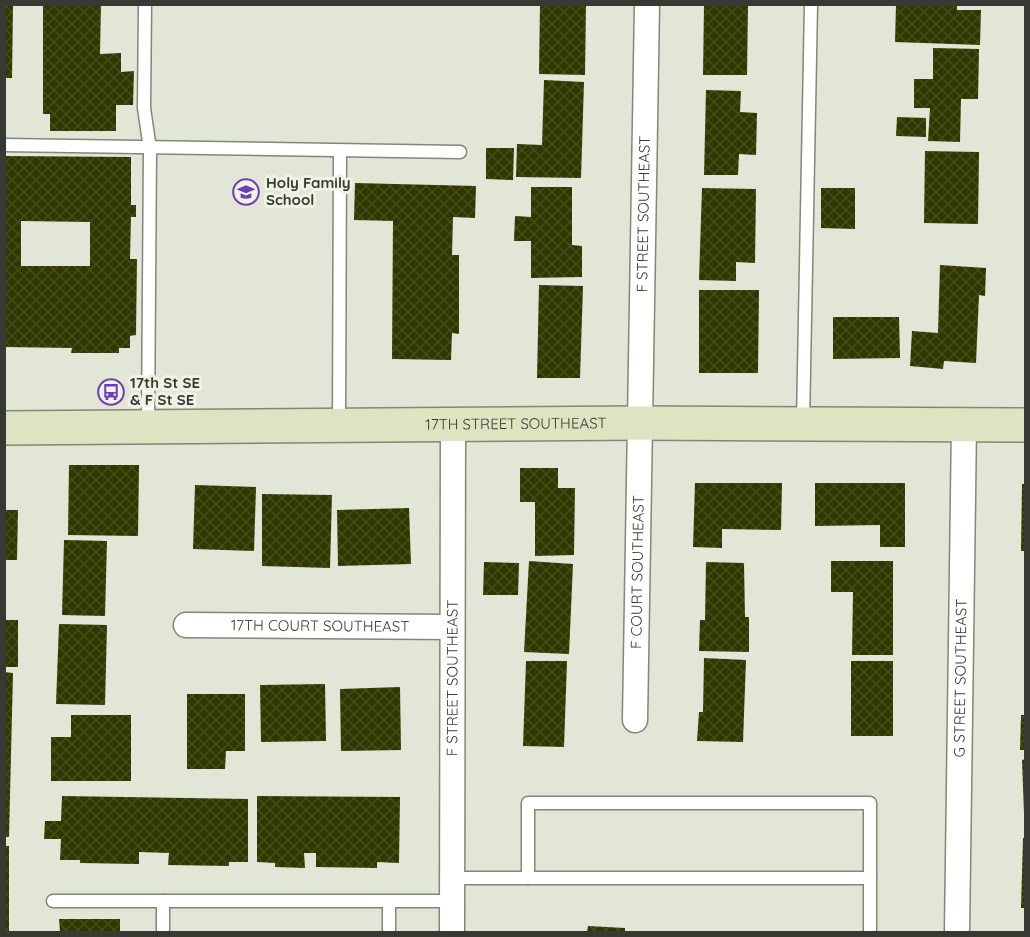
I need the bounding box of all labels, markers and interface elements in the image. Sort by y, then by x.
street label: F STREET SOUTHEAST [632,136,654,293]
place label: Holy Family School [266,173,351,209]
school or university icon: Holy Family School [231,177,261,207]
place label: 17th St SE & F St SE [130,373,200,409]
bus stop icon: 17th St SE & F St SE [96,377,126,407]
street label: 17TH STREET SOUTHEAST [425,413,607,434]
street label: F COURT SOUTHEAST [626,495,648,649]
street label: G STREET SOUTHEAST [949,599,971,757]
street label: F STREET SOUTHEAST [442,600,462,756]
street label: 17TH COURT SOUTHEAST [231,615,409,636]

